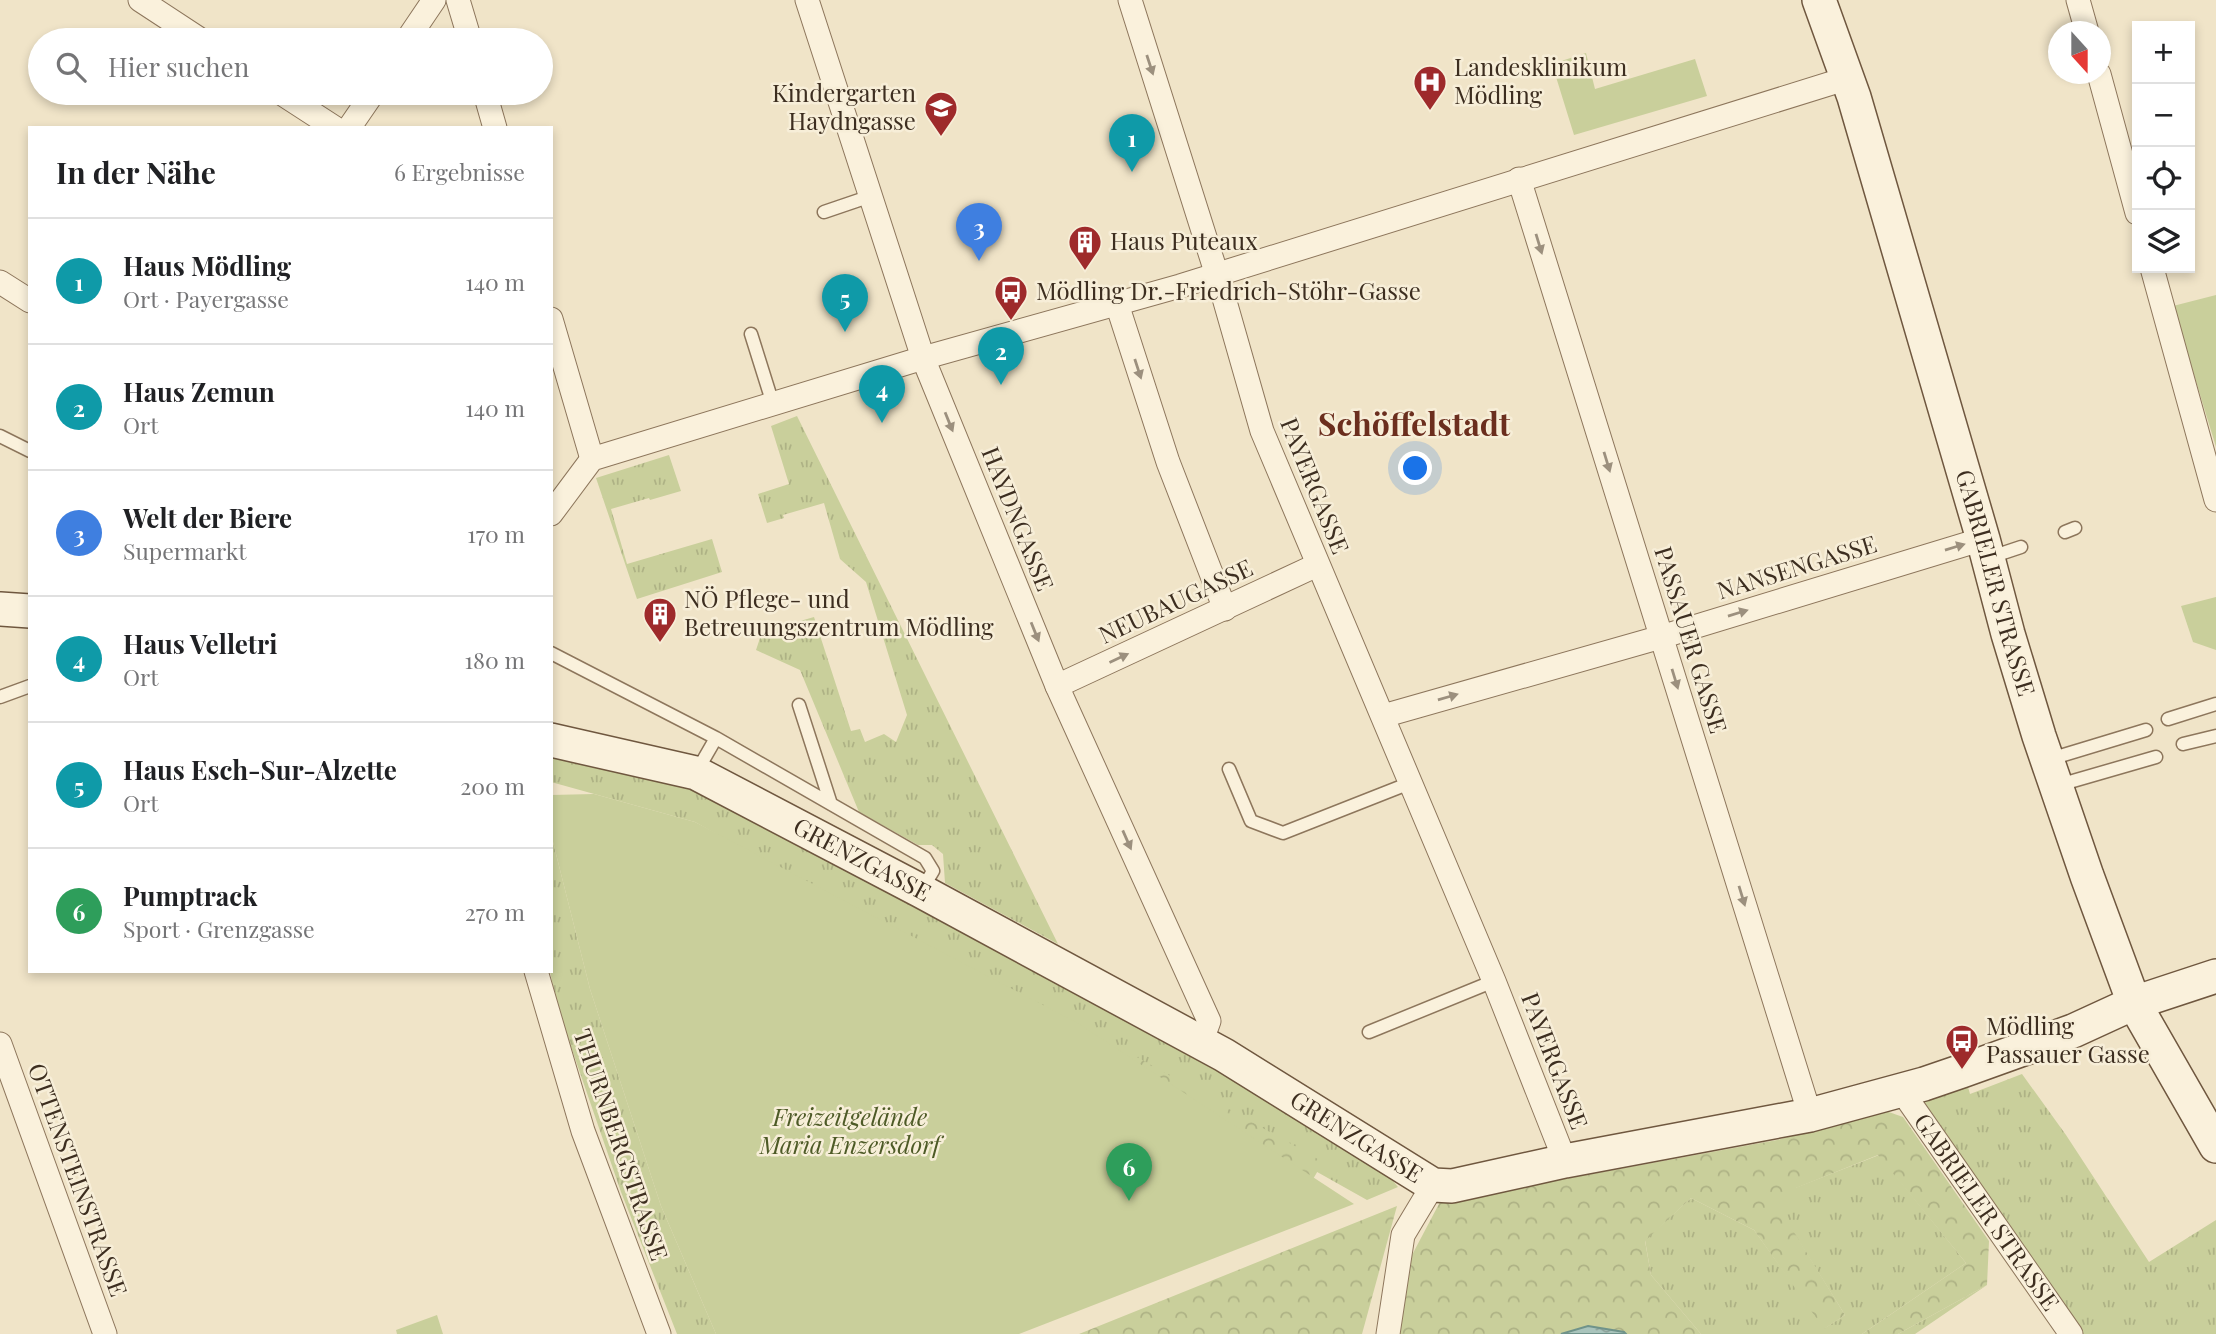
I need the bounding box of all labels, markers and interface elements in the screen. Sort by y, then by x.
north arrow [2048,21,2111,84]
map controls [2132,21,2195,273]
button: + [2132,21,2195,84]
search box [28,28,553,105]
icon: search [52,48,90,86]
text: Hier suchen [108,49,249,84]
place label: Landesklinikum Mödling [1454,50,1627,110]
one-way arrow [1146,55,1156,76]
hospital icon: Landesklinikum Mödling [1411,63,1449,112]
place label: Kindergarten Haydngasse [772,76,916,136]
button: − [2132,84,2195,147]
school or university icon: Kindergarten Haydngasse [922,89,960,138]
pin: 1 [1109,114,1155,172]
button: locate [2132,147,2195,210]
text: In der Nähe [56,152,216,192]
text: 6 Ergebnisse [394,156,525,187]
pin: 3 [956,203,1002,261]
button: layers [2132,210,2195,273]
building icon: Haus Puteaux [1066,223,1104,272]
place label: Haus Puteaux [1110,224,1258,256]
one-way arrow [1535,234,1545,255]
text: Haus Mödling [123,248,291,283]
text: 1 [75,266,83,297]
text: 140 m [465,266,525,297]
bus stop icon: Mödling Dr.-Friedrich-Stöhr-Gasse [992,273,1030,322]
pin: 5 [822,274,868,332]
place label: Mödling Dr.-Friedrich-Stöhr-Gasse [1036,274,1421,306]
text: Ort · Payergasse [123,283,289,314]
pin: 2 [978,327,1024,385]
one-way arrow [1133,359,1144,380]
pin: 4 [859,365,905,423]
text: Haus Zemun [123,374,275,409]
text: 2 [73,392,85,423]
text: 140 m [465,392,525,423]
district label: Schöffelstadt [1318,401,1511,444]
text: Ort [123,409,158,440]
one-way arrow [944,411,955,432]
street label: PAYERGASSE [1274,413,1358,558]
street label: HAYDNGASSE [975,441,1062,595]
your location [1398,451,1432,485]
one-way arrow [1602,451,1613,472]
street label: GABRIELER STRASSE [1950,465,2044,699]
text: Welt der Biere [123,500,292,535]
text: 3 [73,518,85,549]
text: 170 m [467,518,525,549]
street label: NANSENGASSE [1713,527,1880,606]
text: Supermarkt [123,535,246,566]
street label: PASSAUER GASSE [1648,542,1736,737]
one-way arrow [1945,542,1966,552]
street label: NEUBAUGASSE [1093,550,1257,650]
place label: NÖ Pflege- und Betreuungszentrum Mödling [684,582,994,642]
building icon: NÖ Pflege- und Betreuungszentrum Mödling [641,595,679,644]
one-way arrow [1727,608,1748,618]
one-way arrow [1030,622,1041,643]
text: Haus Velletri [123,626,277,661]
text: 4 [73,644,85,675]
text: 180 m [465,644,525,675]
one-way arrow [1109,652,1129,664]
text: Ort [123,661,158,692]
one-way arrow [1670,669,1680,690]
one-way arrow [1438,691,1459,701]
text: Haus Esch-Sur-Alzette [123,752,397,787]
text: 5 [74,770,84,801]
text: 200 m [460,770,525,801]
text: Ort [123,787,158,818]
street label: GRENZGASSE [789,809,937,907]
one-way arrow [1122,830,1133,851]
text: Pumptrack [123,878,257,913]
one-way arrow [1738,886,1748,907]
text: 6 [73,896,85,927]
text: 270 m [465,896,525,927]
text: Sport · Grenzgasse [123,913,315,944]
street label: PAYERGASSE [1515,987,1597,1133]
place label: Mödling Passauer Gasse [1986,1009,2150,1069]
bus stop icon: Mödling Passauer Gasse [1943,1022,1981,1071]
street label: THURNBERGSTRASSE [567,1024,677,1264]
street label: OTTENSTEINSTRASSE [22,1058,136,1300]
street label: GRENZGASSE [1285,1082,1430,1189]
park label: Freizeitgelände Maria Enzersdorf [759,1100,944,1160]
street label: GABRIELER STRASSE [1908,1106,2068,1316]
pin: 6 [1106,1143,1152,1201]

